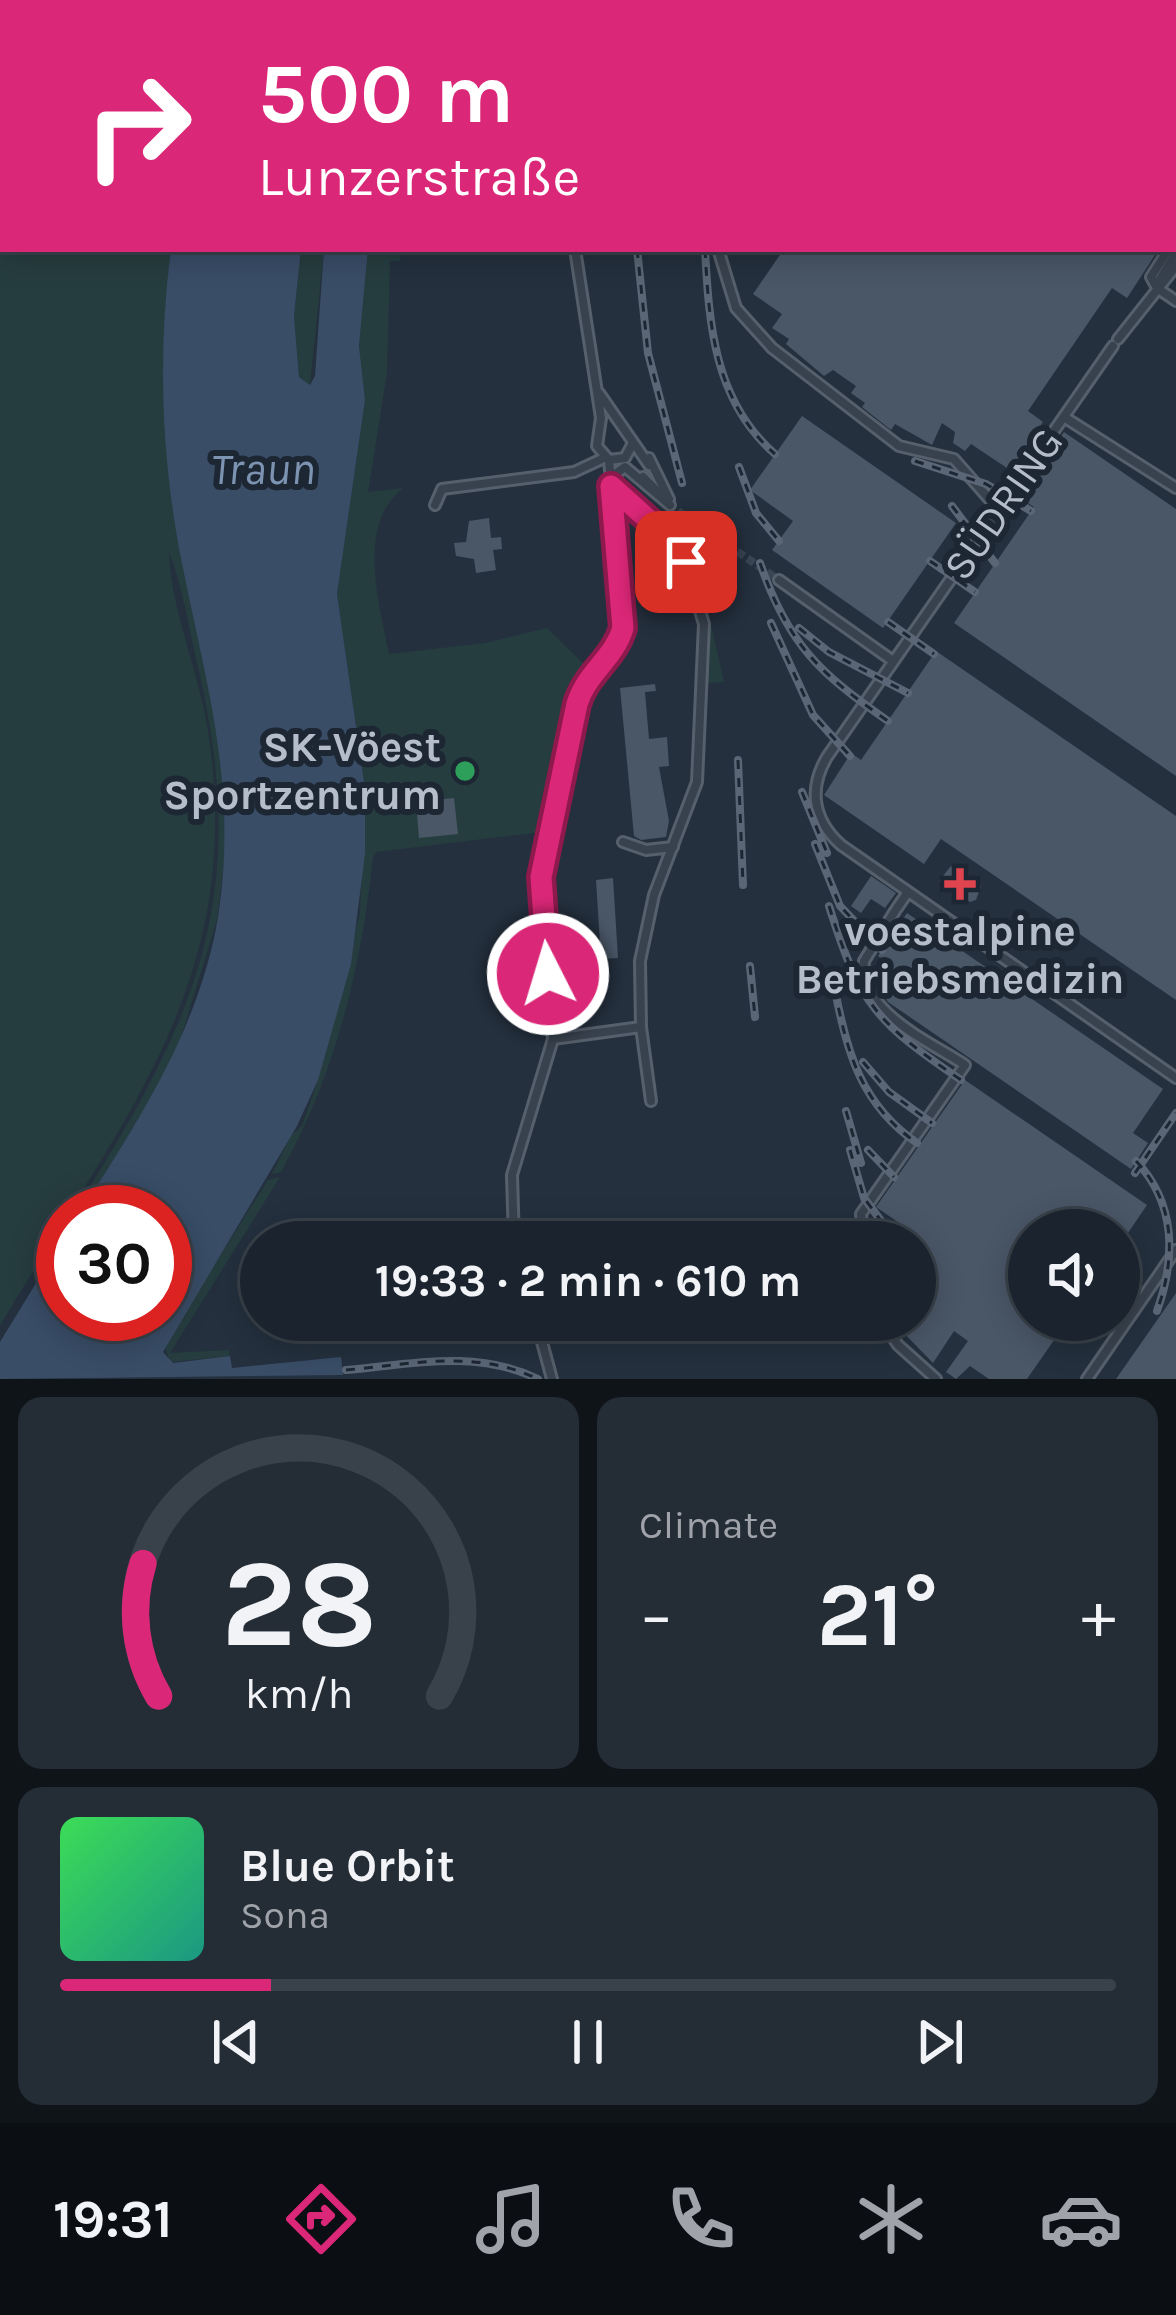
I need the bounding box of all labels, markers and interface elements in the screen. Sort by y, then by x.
text: 500 m [258,45,514,143]
icon: right [60,48,216,204]
text: Lunzerstraße [258,145,580,209]
street label: SÜDRING [933,418,1073,590]
water label: Traun [211,443,315,495]
pin [635,511,737,613]
icon: arrive [653,529,719,595]
place label: SK-Vöest Sportzentrum [163,722,441,820]
marker: SK-Vöest Sportzentrum [452,758,478,784]
marker: voestalpine Betriebsmedizin [944,868,976,900]
place label: voestalpine Betriebsmedizin [796,906,1124,1004]
position arrow [485,911,611,1037]
speed limit sign: 30 [36,1185,192,1341]
map controls [1008,1209,1140,1341]
button: sound [1008,1209,1140,1341]
text: 19:33 · 2 min · 610 m [375,1255,801,1307]
text: Climate [639,1502,778,1548]
text: 28 [220,1531,377,1676]
text: 21° [817,1562,938,1668]
text: − [639,1576,674,1654]
text: + [1081,1576,1116,1654]
text: km/h [244,1669,353,1719]
text: Blue Orbit [240,1840,455,1892]
text: Sona [240,1892,330,1938]
icon: previous [203,2009,269,2075]
icon: pause [555,2009,621,2075]
icon: next [907,2009,973,2075]
icon: directions [279,2177,363,2261]
icon: music [469,2177,553,2261]
icon: phone [659,2177,743,2261]
icon: climate [849,2177,933,2261]
icon: car [1039,2177,1123,2261]
text: 19:31 [53,2187,173,2251]

